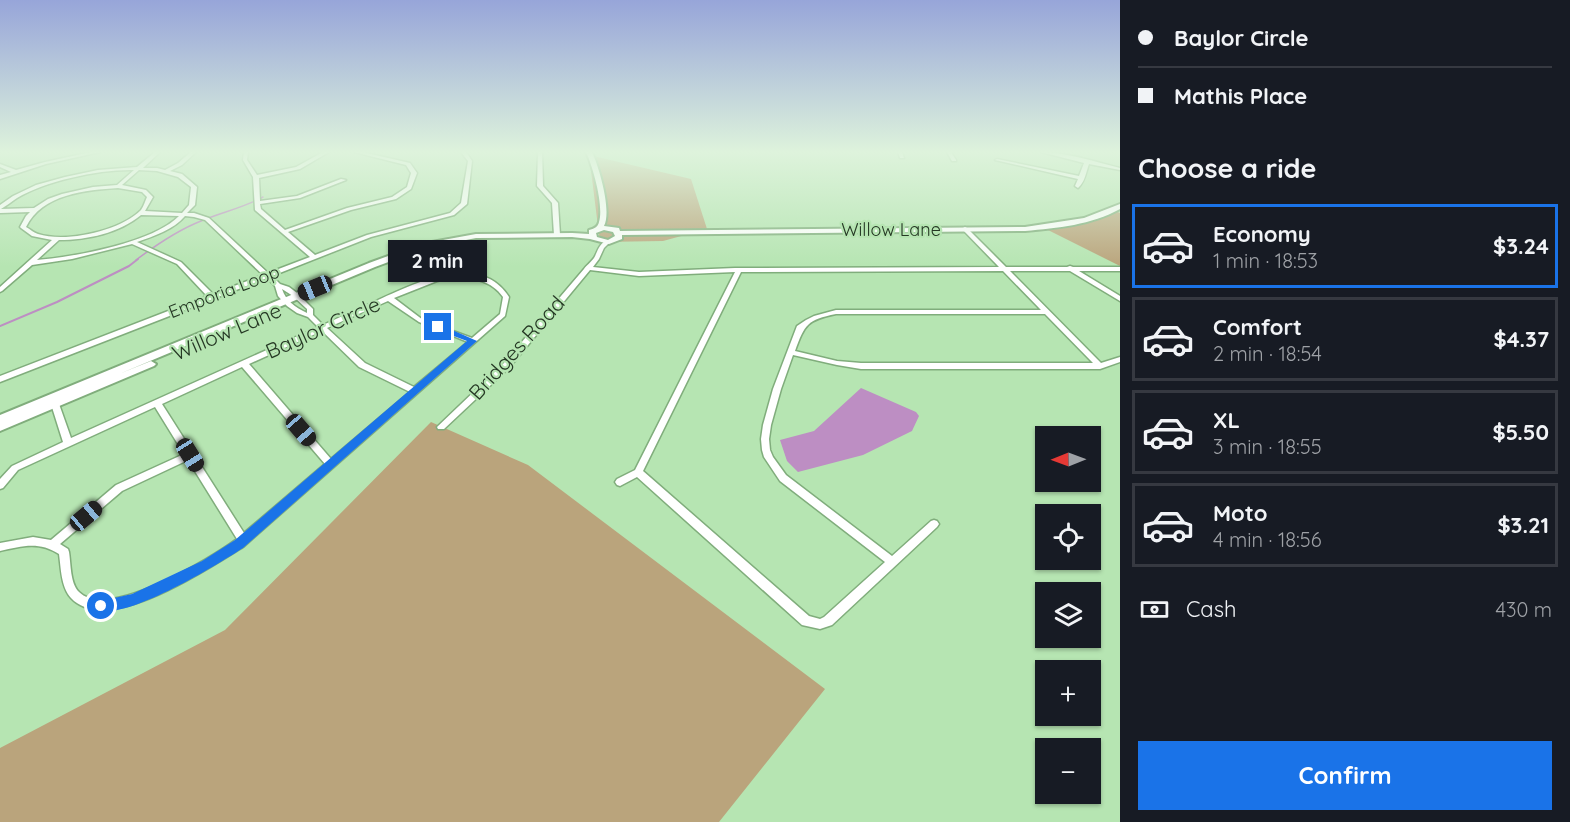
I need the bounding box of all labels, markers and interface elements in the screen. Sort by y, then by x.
text: Baylor Circle [1174,24,1309,52]
text: Mathis Place [1174,82,1307,110]
text: Choose a ride [1138,151,1316,185]
street label: Willow Lane [841,218,941,241]
icon: car [1141,219,1195,273]
text: Economy [1213,220,1311,248]
text: $3.24 [1493,232,1549,260]
callout: 2 min [388,240,488,282]
text: 2 min [411,248,464,273]
text: 1 min · 18:53 [1213,248,1318,273]
street label: Emporia Loop [165,260,283,323]
car [295,273,335,303]
street label: Baylor Circle [261,290,384,364]
street label: Bridges Road [463,290,570,405]
street label: Willow Lane [168,296,285,366]
icon: car [1141,312,1195,366]
route end [424,313,451,340]
text: Comfort [1213,313,1302,341]
text: $4.37 [1494,325,1549,353]
text: 2 min · 18:54 [1213,341,1322,366]
icon: car [1141,405,1195,459]
text: XL [1213,406,1240,434]
car [282,411,320,449]
text: $5.50 [1492,418,1549,446]
north arrow [1035,426,1101,492]
map controls [1035,426,1101,804]
text: 3 min · 18:55 [1213,434,1322,459]
car [173,435,207,475]
car [66,498,106,534]
icon: car [1141,498,1195,552]
text: Moto [1213,499,1267,527]
button: locate [1035,504,1101,570]
text: $3.21 [1497,511,1549,539]
text: 4 min · 18:56 [1213,527,1322,552]
button: layers [1035,582,1101,648]
route start [87,592,114,619]
icon: cash [1138,593,1171,626]
text: Cash [1186,595,1237,623]
text: 430 m [1495,597,1552,622]
button: + [1035,660,1101,726]
button: − [1035,738,1101,804]
button: Confirm [1138,741,1552,810]

